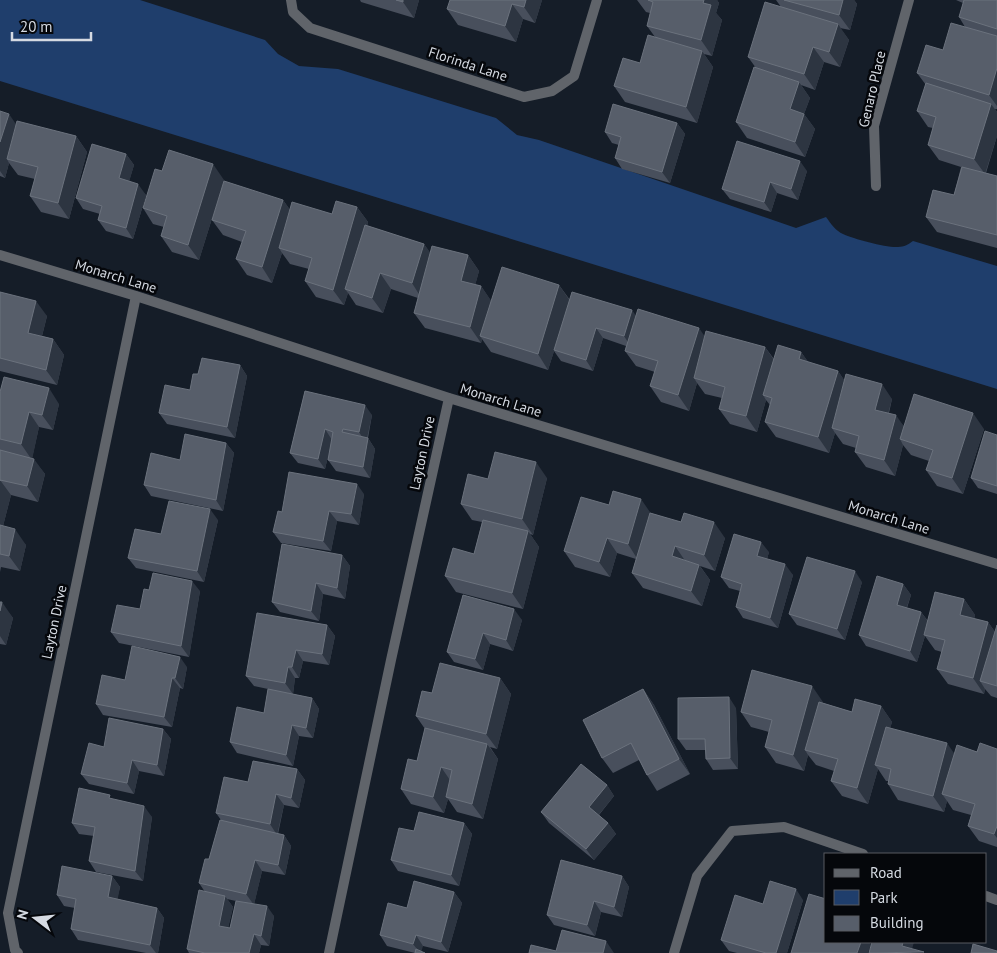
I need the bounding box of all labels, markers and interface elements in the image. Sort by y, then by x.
scale bar [12,10,91,42]
text: 20 m [20,17,53,36]
street label: Florinda Lane [426,43,510,85]
street label: Genaro Place [854,49,890,129]
street label: Monarch Lane [73,255,159,297]
street label: Monarch Lane [458,379,544,421]
street label: Layton Drive [405,414,439,492]
street label: Monarch Lane [846,496,932,538]
street label: Layton Drive [37,583,71,661]
legend [824,853,987,943]
text: Road [870,863,902,882]
text: Park [870,888,898,907]
north arrow [10,893,60,943]
text: N [13,908,32,921]
text: Building [870,913,924,932]

